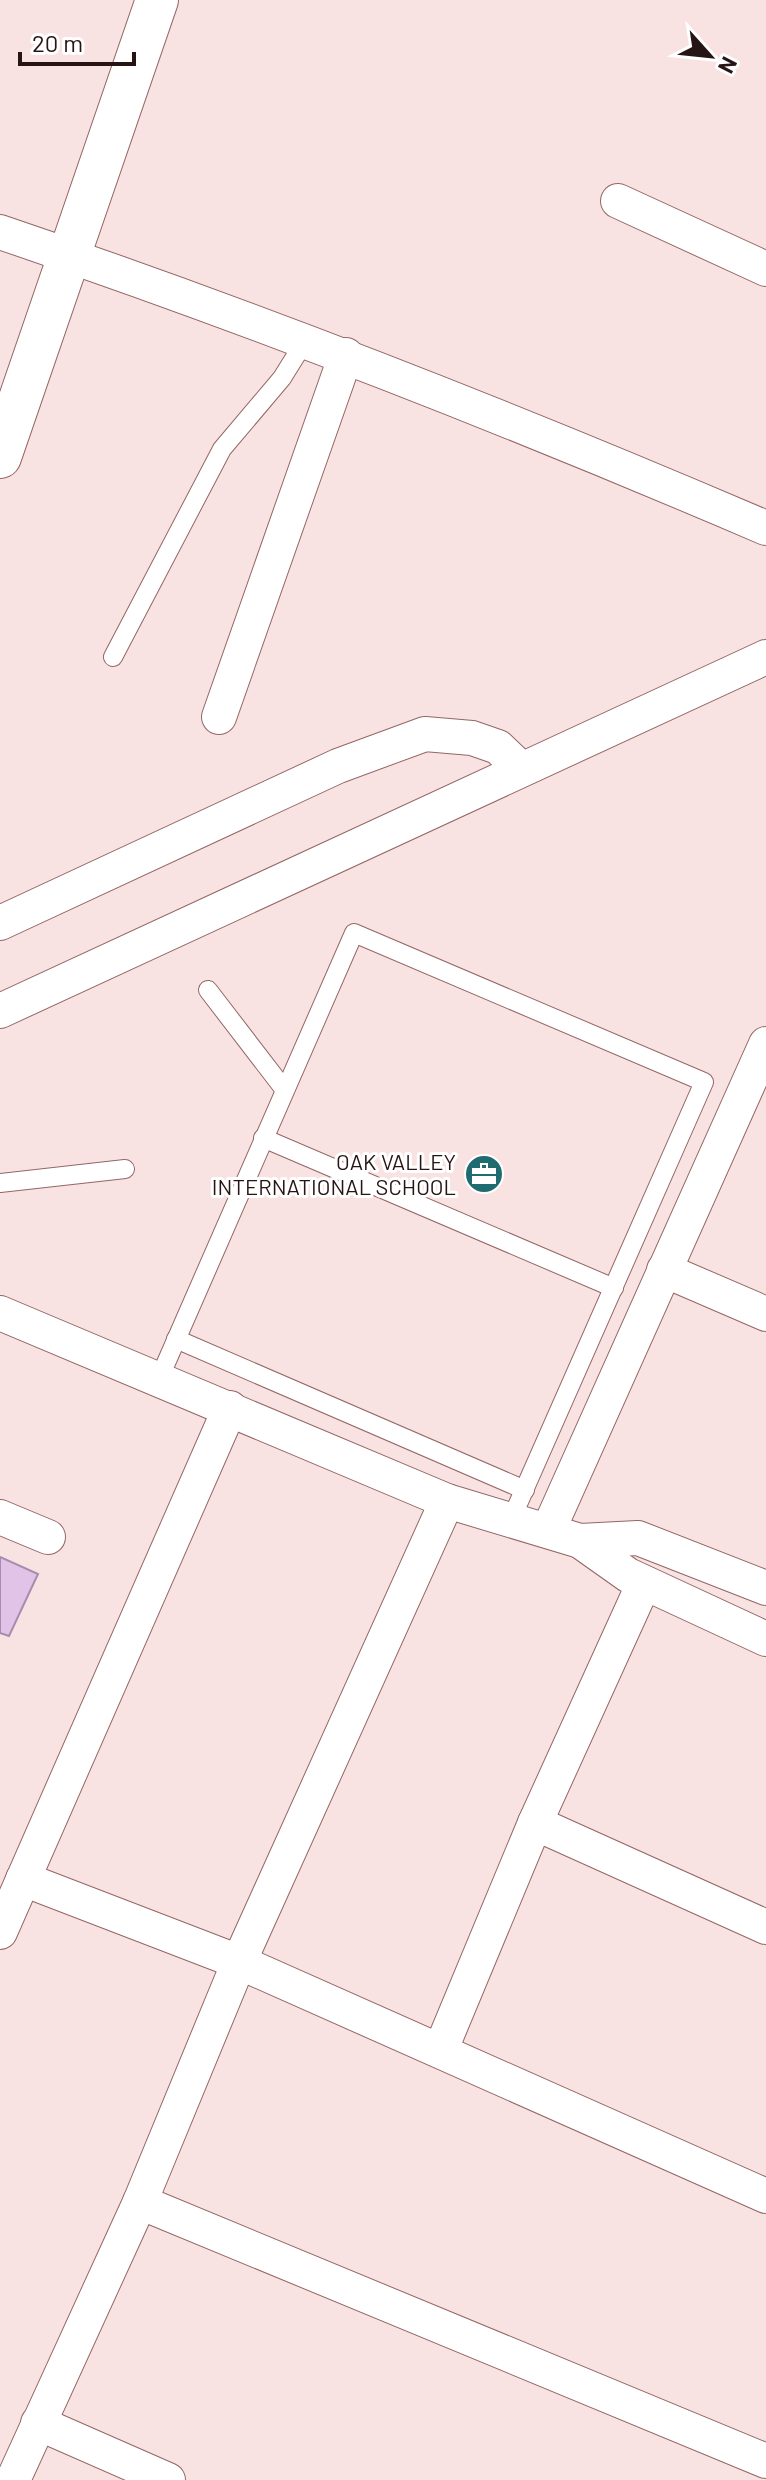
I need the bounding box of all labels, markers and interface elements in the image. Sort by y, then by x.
scale bar [20,16,134,66]
north arrow [670,16,750,96]
text: 20 m [32,28,83,57]
text: N [714,53,744,78]
place label: OAK VALLEY INTERNATIONAL SCHOOL [212,1148,456,1199]
office icon: OAK VALLEY INTERNATIONAL SCHOOL [463,1153,505,1195]

